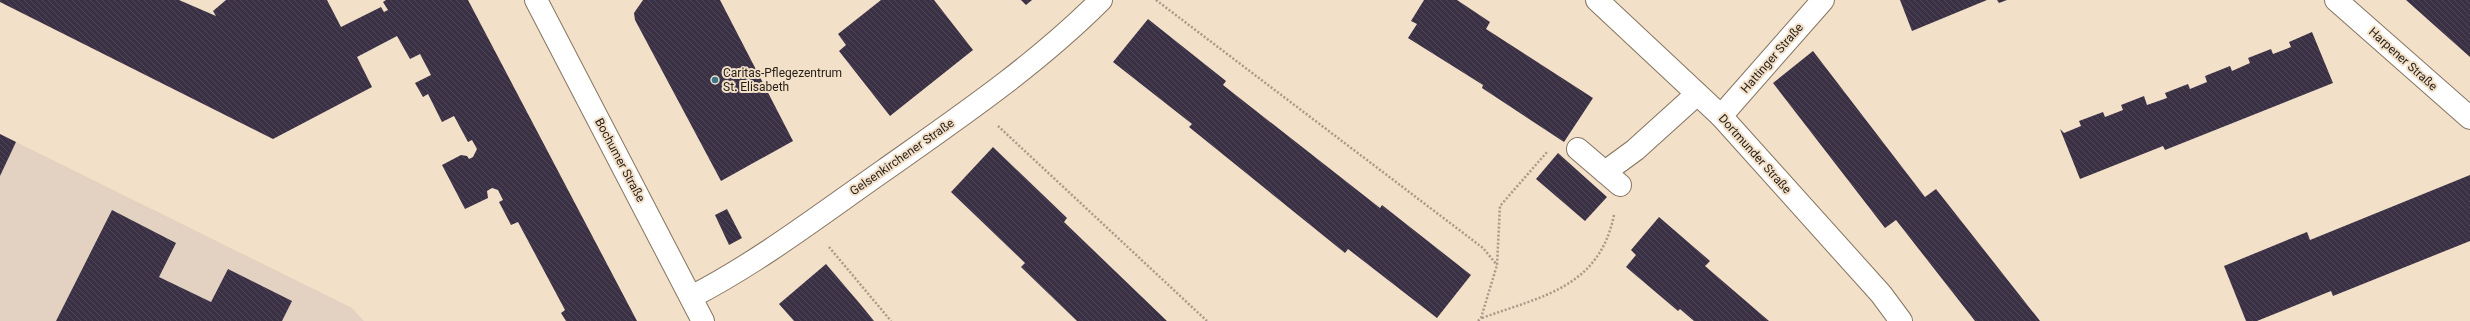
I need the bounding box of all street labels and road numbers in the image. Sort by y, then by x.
street label: Hattinger Straße [1738,20,1806,96]
street label: Harpener Straße [2366,25,2440,93]
street label: Dortmunder Straße [1716,111,1794,197]
street label: Bochumer Straße [592,116,648,204]
street label: Gelsenkirchener Straße [847,116,957,198]

